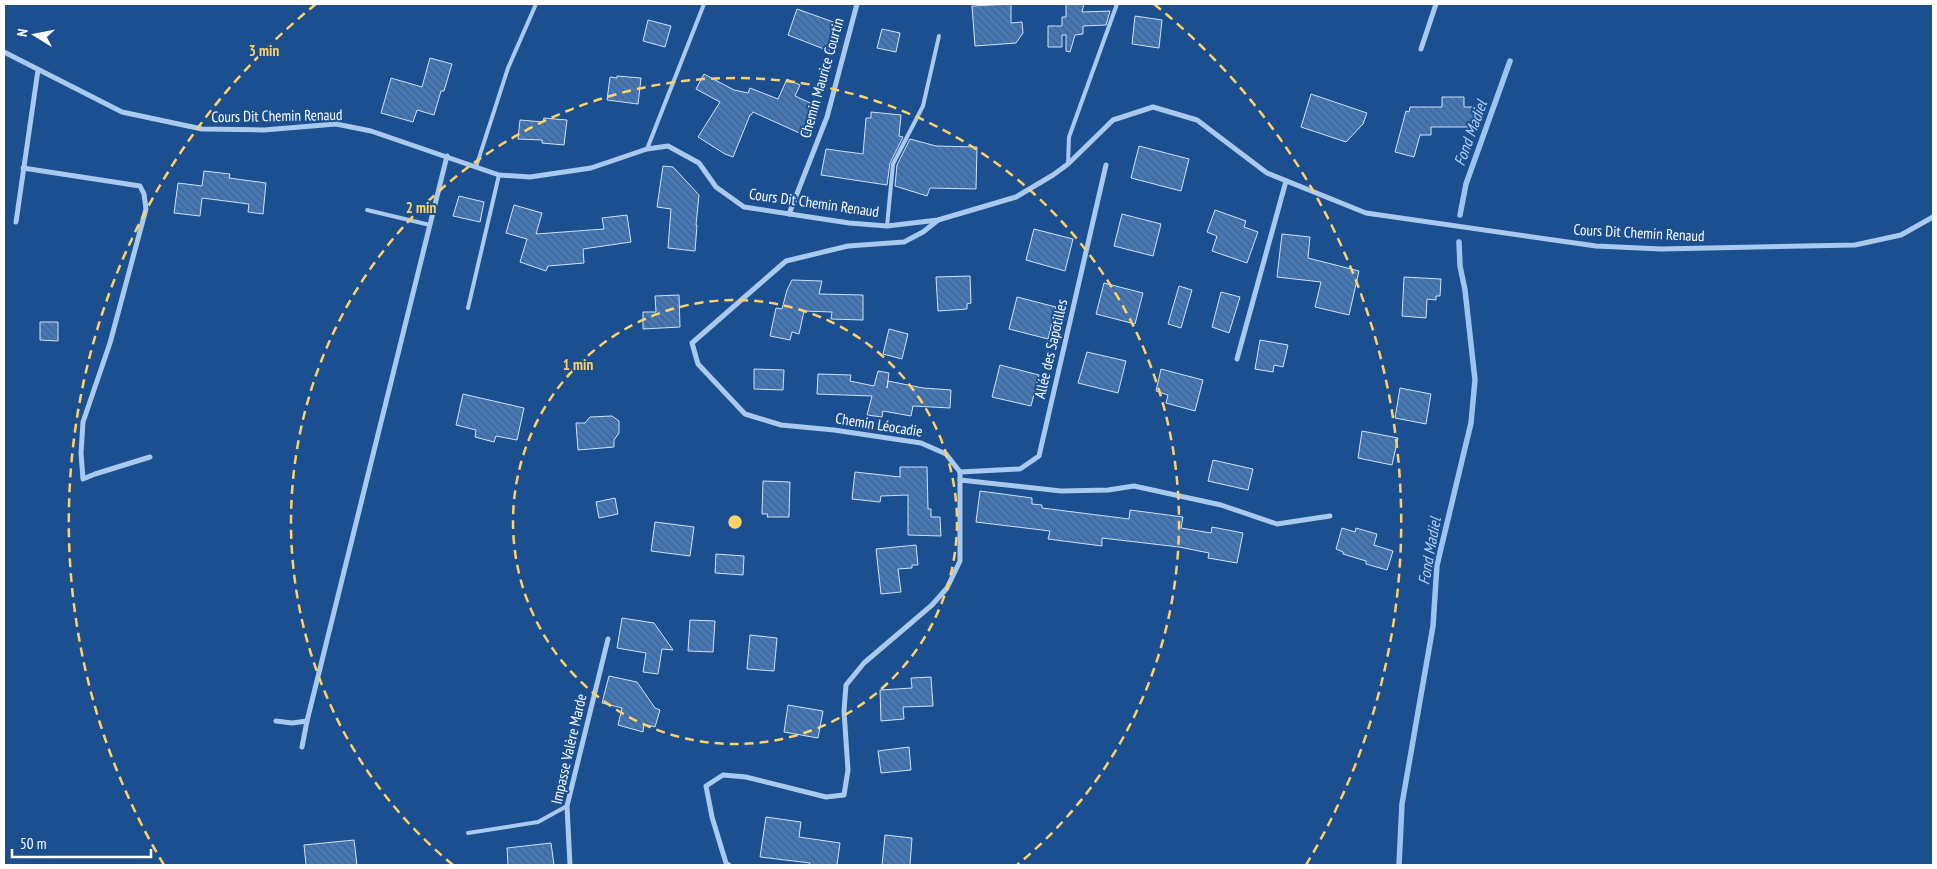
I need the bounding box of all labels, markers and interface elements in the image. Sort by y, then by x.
north arrow [10,10,60,60]
street label: Chemin Maurice Courtin [795,16,848,140]
text: N [13,27,32,38]
text: 3 min [249,41,279,60]
water label: Fond Madiel [1449,96,1491,168]
street label: Cours Dit Chemin Renaud [211,105,343,126]
street label: Cours Dit Chemin Renaud [748,184,880,221]
text: 2 min [406,198,436,217]
street label: Cours Dit Chemin Renaud [1573,220,1705,245]
street label: Allée des Sapotilles [1030,297,1071,400]
text: 1 min [563,355,593,374]
street label: Chemin Léocadie [834,408,924,441]
centre of rings [726,513,744,531]
water label: Fond Madiel [1413,514,1445,586]
street label: Impasse Valère Marde [547,692,590,806]
scale bar [12,826,151,858]
text: 50 m [20,834,46,853]

